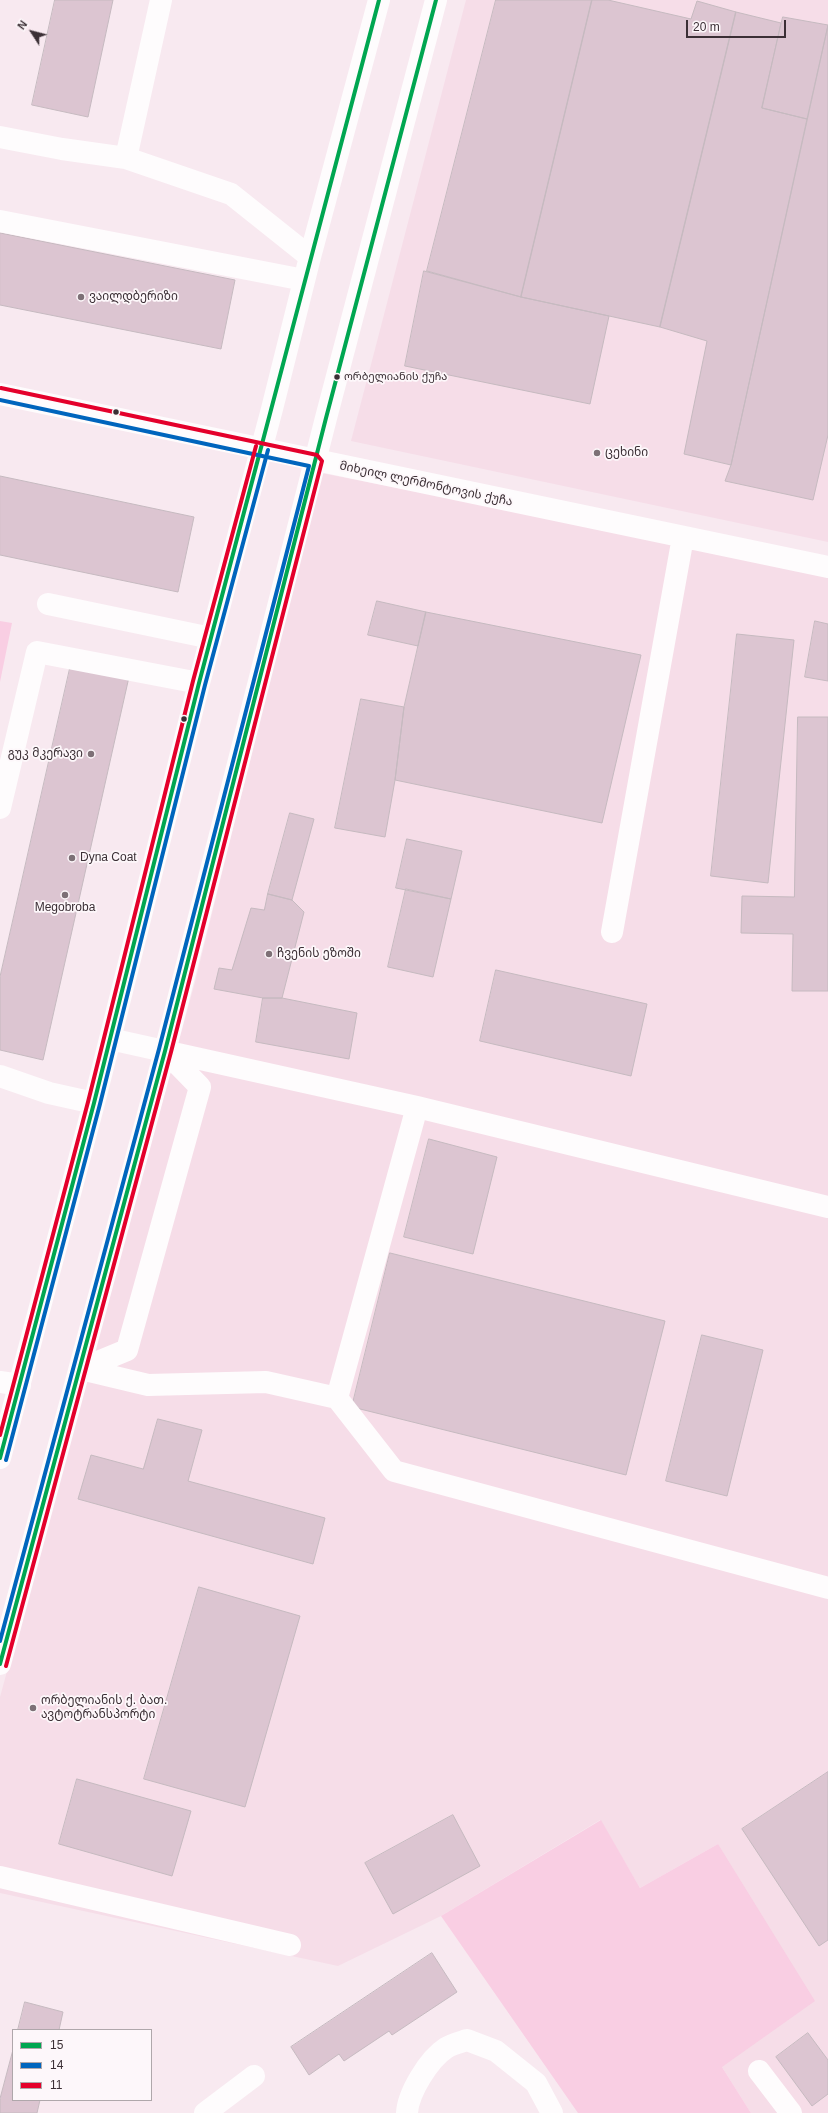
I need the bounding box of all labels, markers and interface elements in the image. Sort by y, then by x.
north arrow [12,12,52,52]
scale bar [688,12,788,38]
text: N [15,18,29,32]
text: 20 m [693,20,720,34]
place label: ვაილდბერიზი [89,290,178,304]
marker: ვაილდბერიზი [76,292,86,302]
place label: ორბელიანის ქუჩა [344,370,447,384]
marker: ორბელიანის ქუჩა [332,372,342,382]
unlabelled marker [111,407,121,417]
place label: ცეხინი [605,446,648,460]
marker: ცეხინი [592,448,602,458]
street label: მიხეილ ლერმონტოვის ქუჩა [338,459,514,509]
unlabelled marker [179,714,189,724]
place label: გუკ მკერავი [8,747,83,761]
marker: გუკ მკერავი [86,749,96,759]
place label: Dyna Coat [80,851,137,865]
marker: Dyna Coat [67,853,77,863]
marker: Megobroba [60,890,70,900]
place label: Megobroba [35,901,95,915]
place label: ჩვენის ეზოში [277,947,361,961]
marker: ჩვენის ეზოში [264,949,274,959]
place label: ორბელიანის ქ. ბათ. ავტოტრანსპორტი [41,1694,167,1722]
marker: ორბელიანის ქ. ბათ. ავტოტრანსპორტი [28,1703,38,1713]
legend [12,2029,152,2101]
text: 15 [50,2038,63,2052]
text: 14 [50,2058,63,2072]
text: 11 [50,2078,62,2092]

